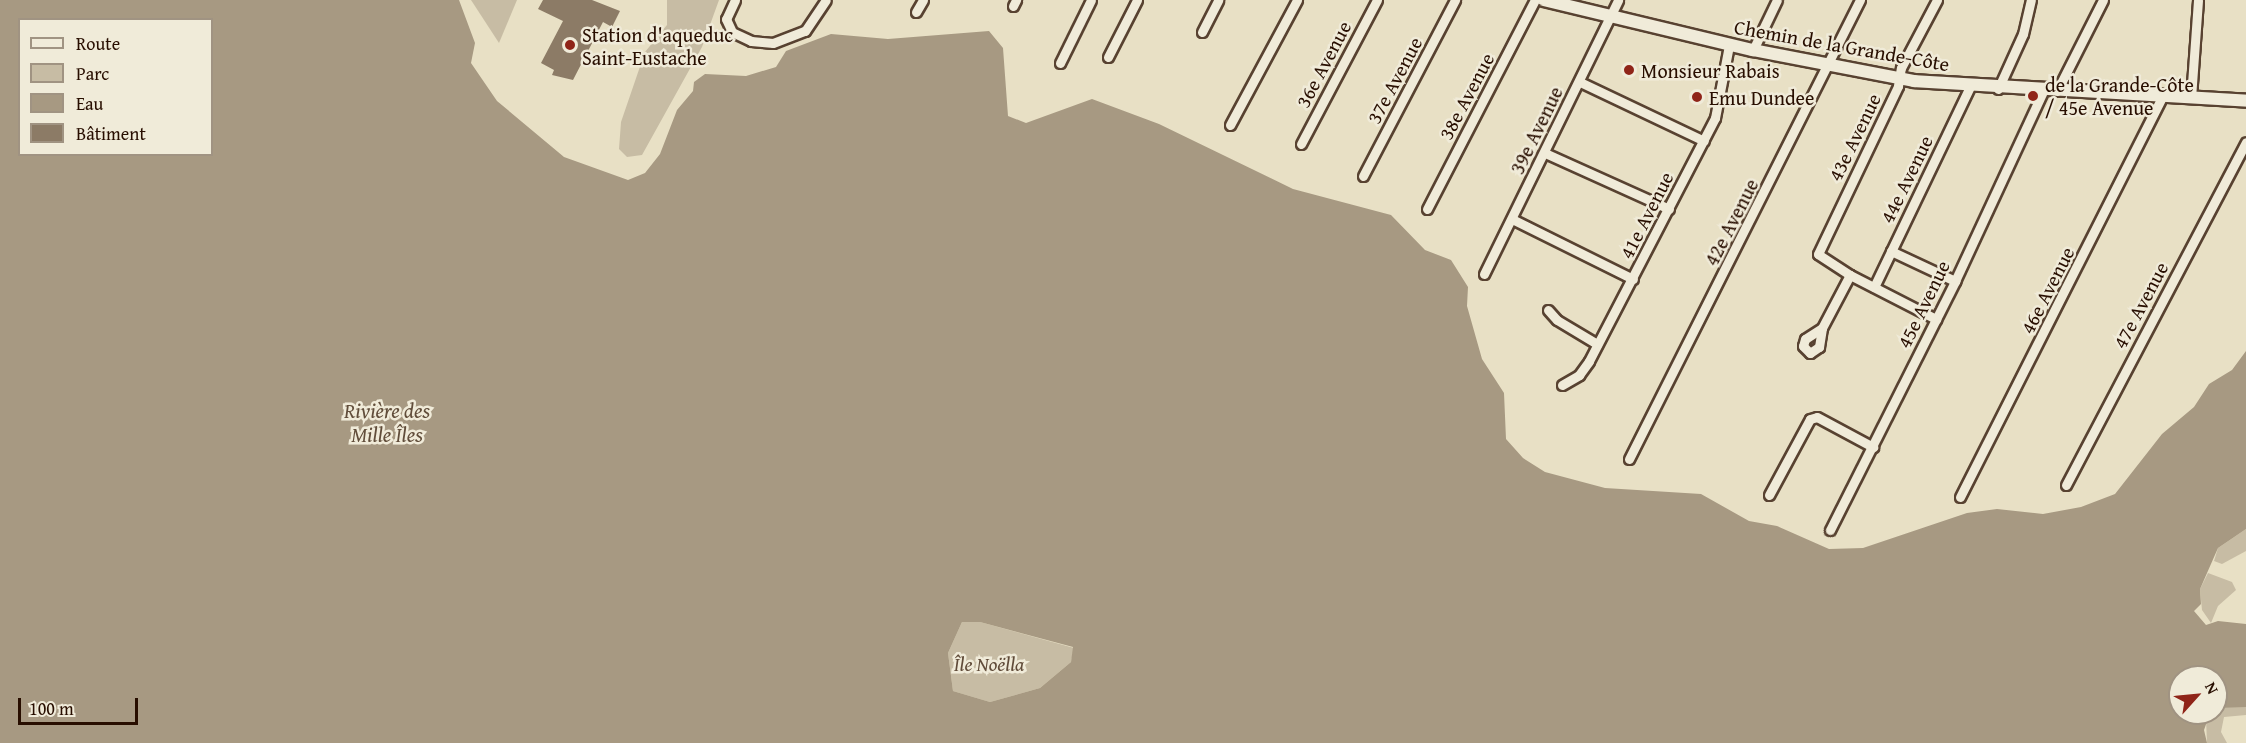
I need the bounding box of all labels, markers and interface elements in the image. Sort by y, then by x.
street label: Chemin de la Grande-Côte [1733,14,1951,76]
street label: 36e Avenue [1290,17,1356,111]
legend [18,18,213,156]
place label: Station d'aqueduc Saint-Eustache [582,22,733,69]
text: Route [76,30,120,57]
street label: 37e Avenue [1361,33,1427,127]
marker: Station d'aqueduc Saint-Eustache [563,38,577,52]
street label: 38e Avenue [1433,49,1499,143]
place label: Monsieur Rabais [1641,58,1780,82]
text: Parc [76,60,109,87]
marker: Monsieur Rabais [1622,63,1636,77]
place label: de la Grande-Côte / 45e Avenue [2045,72,2194,119]
street label: 39e Avenue [1505,82,1567,178]
place label: Emu Dundee [1709,85,1814,109]
street label: 43e Avenue [1823,89,1885,185]
marker: de la Grande-Côte / 45e Avenue [2026,89,2040,103]
text: Eau [76,90,103,117]
marker: Emu Dundee [1690,90,1704,104]
text: Bâtiment [76,120,146,147]
street label: 44e Avenue [1875,131,1937,227]
street label: 41e Avenue [1614,167,1678,263]
street label: 42e Avenue [1699,174,1763,270]
street label: 46e Avenue [2015,242,2079,338]
street label: 45e Avenue [1892,256,1954,352]
street label: 47e Avenue [2107,258,2173,352]
water label: Rivière des Mille Îles [344,398,430,448]
park label: Île Noëlla [954,651,1024,675]
north arrow [2168,665,2228,725]
text: N [2199,678,2225,698]
scale bar [21,686,141,724]
text: 100 m [29,695,74,722]

